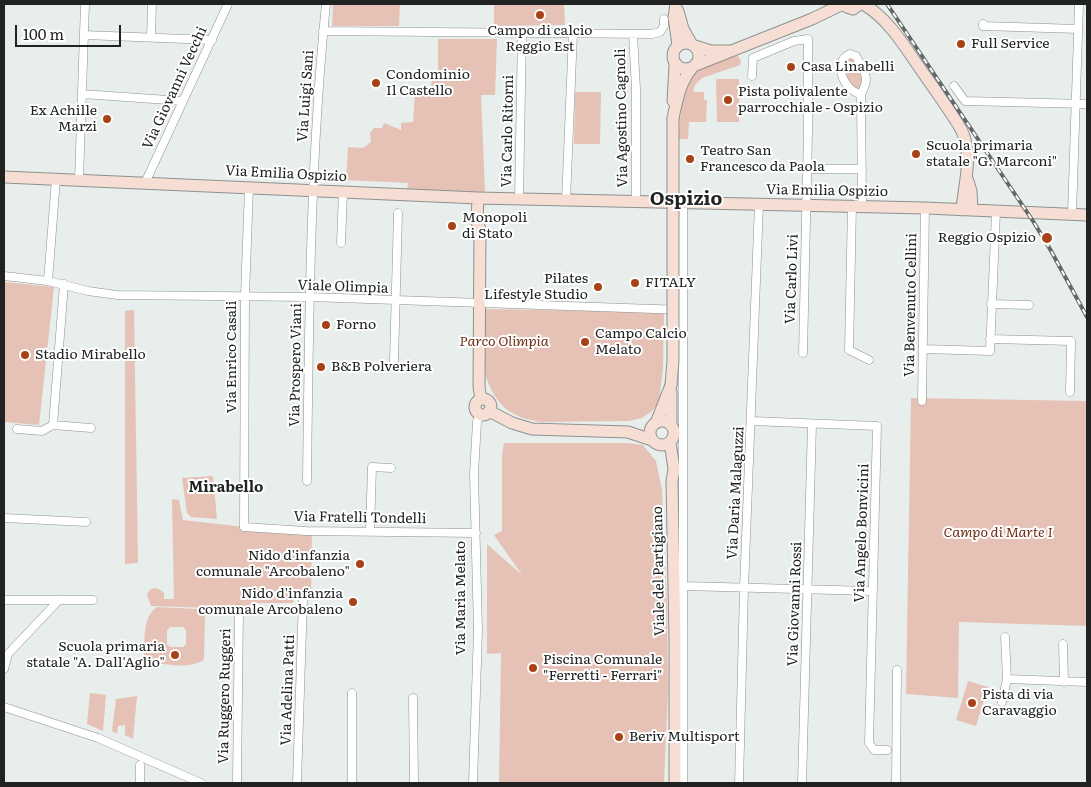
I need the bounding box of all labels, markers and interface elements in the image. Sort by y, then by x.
marker: Campo di calcio Reggio Est [534,9,546,21]
scale bar [18,15,124,47]
text: 100 m [23,22,64,45]
place label: Campo di calcio Reggio Est [487,23,593,56]
street label: Via Giovanni Vecchi [139,24,211,152]
place label: Full Service [971,36,1050,52]
marker: Full Service [955,38,967,50]
street label: Via Agostino Cagnoli [612,48,632,188]
street label: Via Luigi Sani [294,49,318,143]
place label: Casa Linabelli [801,59,894,75]
marker: Casa Linabelli [785,61,797,73]
place label: Condominio Il Castello [386,67,470,100]
street label: Via Carlo Ritorni [499,75,517,187]
marker: Condominio Il Castello [370,77,382,89]
place label: Pista polivalente parrocchiale - Ospizio [738,84,883,116]
marker: Pista polivalente parrocchiale - Ospizio [722,94,734,106]
place label: Ex Achille Marzi [30,103,97,136]
marker: Ex Achille Marzi [101,113,113,125]
place label: Scuola primaria statale "G. Marconi" [926,138,1057,170]
place label: Teatro San Francesco da Paola [700,143,825,176]
marker: Scuola primaria statale "G. Marconi" [910,148,922,160]
marker: Teatro San Francesco da Paola [684,153,696,165]
street label: Via Emilia Ospizio [225,162,347,186]
street label: Via Emilia Ospizio [766,182,888,200]
district label: Ospizio [650,188,722,210]
place label: Monopoli di Stato [462,210,527,242]
marker: Monopoli di Stato [446,220,458,232]
place label: Reggio Ospizio [938,230,1036,246]
marker: Reggio Ospizio [1040,231,1054,245]
street label: Via Benvenuto Cellini [901,233,921,377]
street label: Via Carlo Livi [782,234,802,324]
place label: Pilates Lifestyle Studio [484,271,588,304]
place label: FITALY [645,275,696,291]
street label: Viale Olimpia [297,277,389,297]
marker: FITALY [629,277,641,289]
marker: Pilates Lifestyle Studio [592,281,604,293]
street label: Via Enrico Casali [224,301,240,413]
street label: Via Prospero Viani [287,303,305,427]
place label: Forno [336,317,376,333]
marker: Forno [320,319,332,331]
place label: Campo Calcio Melato [595,326,687,358]
park label: Parco Olimpia [459,334,549,350]
marker: Campo Calcio Melato [579,336,591,348]
place label: Stadio Mirabello [35,347,146,363]
marker: Stadio Mirabello [19,349,31,361]
place label: B&B Polveriera [331,359,432,375]
marker: B&B Polveriera [315,361,327,373]
street label: Via Daria Malaguzzi [724,426,748,560]
street label: Via Angelo Bonvicini [851,463,873,603]
district label: Mirabello [189,479,263,497]
street label: Viale del Partigiano [649,506,669,636]
street label: Via Fratelli Tondelli [293,508,427,528]
park label: Campo di Marte I [944,525,1052,541]
street label: Via Maria Melato [453,541,469,655]
street label: Via Giovanni Rossi [784,541,806,667]
place label: Nido d'infanzia comunale "Arcobaleno" [196,548,350,580]
marker: Nido d'infanzia comunale "Arcobaleno" [354,558,366,570]
place label: Nido d'infanzia comunale Arcobaleno [198,586,343,618]
marker: Nido d'infanzia comunale Arcobaleno [347,596,359,608]
street label: Via Ruggero Ruggeri [215,628,235,764]
street label: Via Adelina Patti [278,634,298,746]
place label: Scuola primaria statale "A. Dall'Aglio" [26,639,165,672]
marker: Scuola primaria statale "A. Dall'Aglio" [169,649,181,661]
place label: Piscina Comunale "Ferretti - Ferrari" [543,652,662,684]
marker: Piscina Comunale "Ferretti - Ferrari" [527,662,539,674]
place label: Pista di via Caravaggio [982,687,1057,720]
marker: Pista di via Caravaggio [966,697,978,709]
place label: Beriv Multisport [629,729,740,745]
marker: Beriv Multisport [613,731,625,743]

